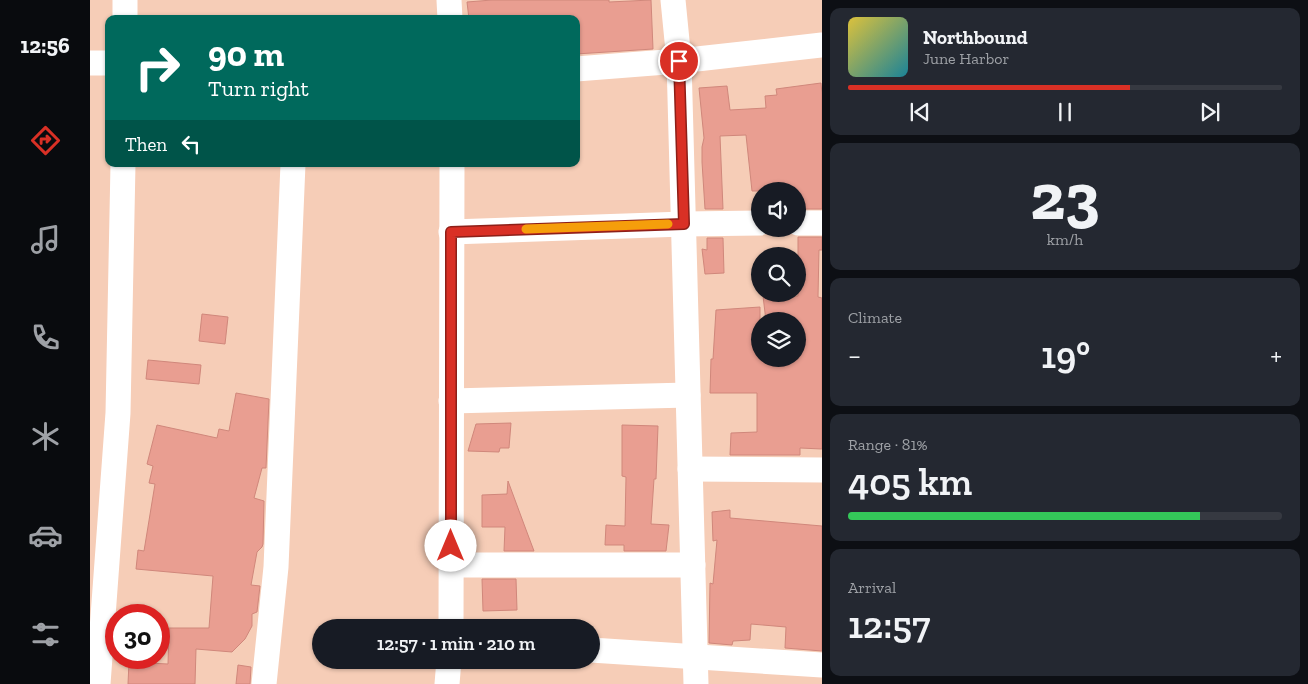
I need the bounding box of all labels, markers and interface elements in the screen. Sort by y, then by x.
text: Northbound [923,26,1028,49]
text: 12:56 [20,32,70,59]
text: 90 m [208,33,284,75]
icon: right [125,35,190,100]
pin [658,40,700,82]
icon: arrive [665,47,693,75]
text: June Harbor [923,49,1009,68]
text: Turn right [208,75,309,102]
icon: previous [906,98,934,126]
icon: pause [1051,98,1079,126]
icon: next [1196,98,1224,126]
icon: directions [28,123,63,158]
icon: left [177,130,205,158]
text: Then [125,133,167,156]
text: 23 [1030,158,1100,236]
map controls [751,182,806,367]
button: sound [751,182,806,237]
icon: music [28,222,63,257]
text: km/h [1047,230,1083,249]
button: search [751,247,806,302]
text: Climate [848,308,902,327]
button: layers [751,312,806,367]
icon: phone [28,320,63,355]
text: 19° [1041,332,1090,378]
text: − [848,339,861,372]
text: + [1270,339,1282,372]
icon: climate [28,419,63,454]
text: Range · 81% [848,435,928,454]
text: 405 km [848,459,972,505]
icon: car [28,518,63,553]
position arrow [424,519,476,571]
text: Arrival [848,578,896,597]
text: 12:57 [848,602,930,648]
speed limit sign: 30 [105,604,170,669]
icon: filters [28,617,63,652]
text: 12:57 · 1 min · 210 m [377,632,535,655]

